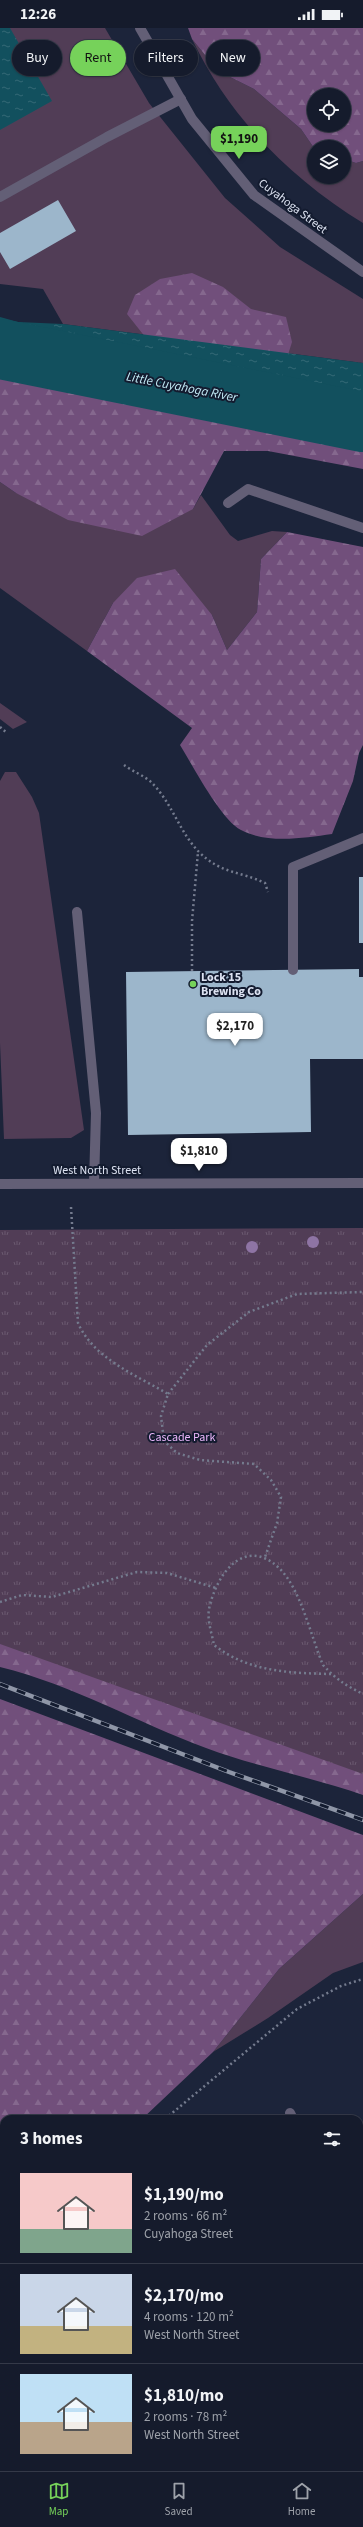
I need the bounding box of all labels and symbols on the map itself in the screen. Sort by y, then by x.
pin: $1,190 [206,126,272,160]
street label: Cuyahoga Street [255,175,331,238]
water label: Little Cuyahoga River [125,367,239,407]
place label: Lock 15 Brewing Co [201,969,261,1000]
marker: Lock 15 Brewing Co [188,979,198,989]
pin: $2,170 [202,1013,268,1047]
pin: $1,810 [166,1138,232,1172]
street label: West North Street [53,1162,141,1179]
park label: Cascade Park [149,1429,215,1446]

